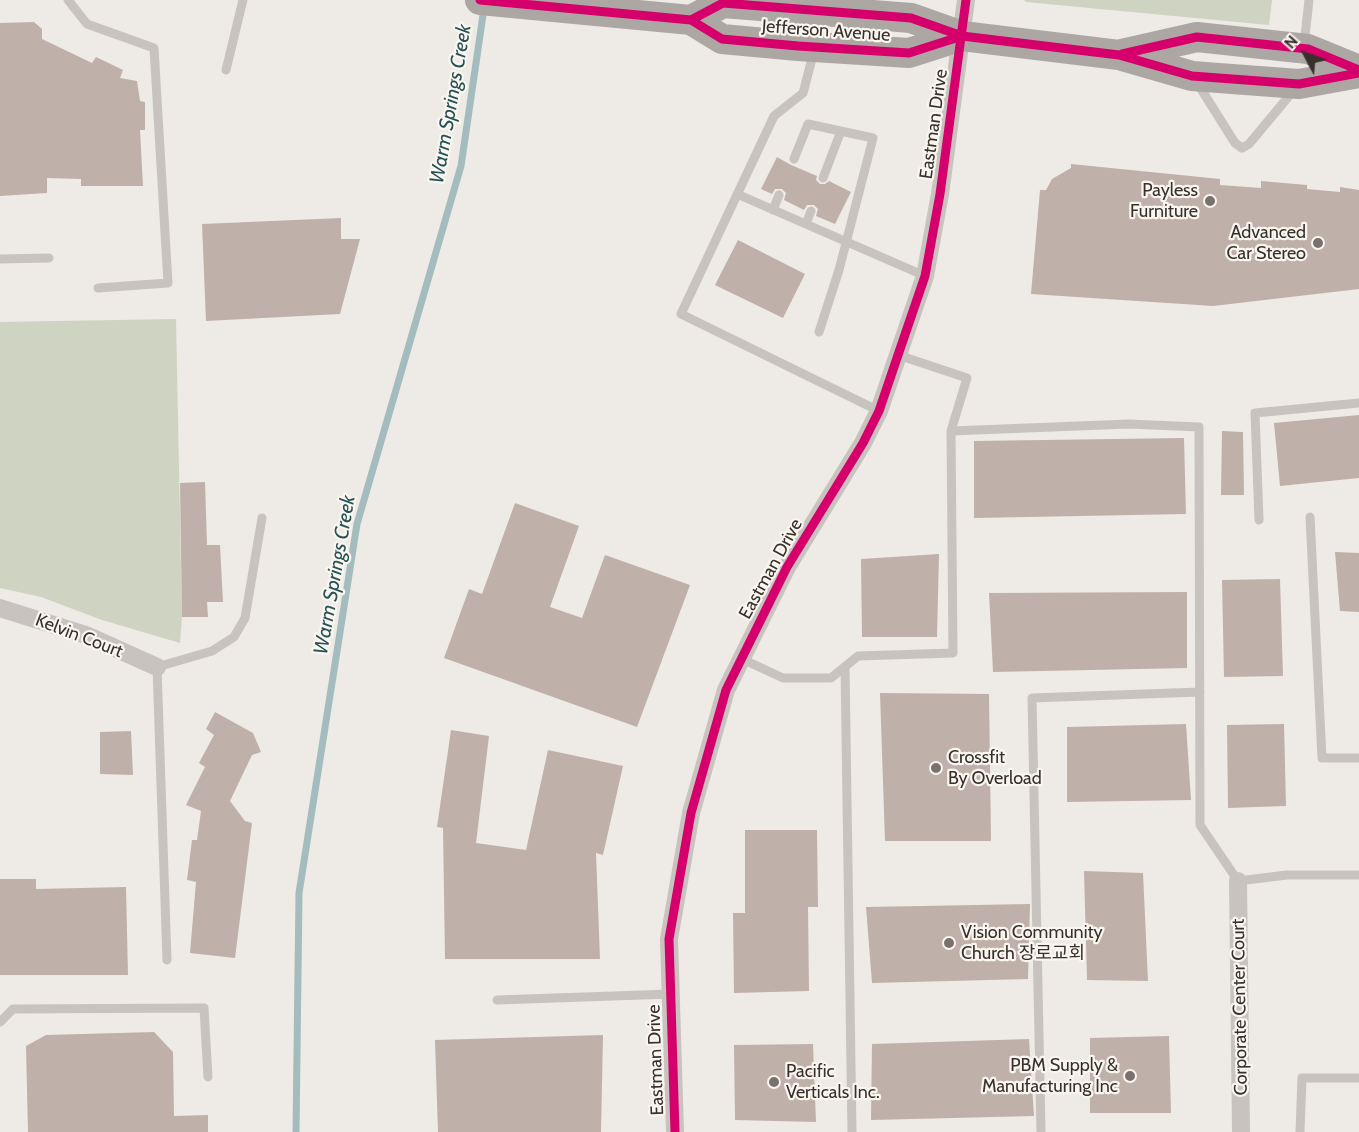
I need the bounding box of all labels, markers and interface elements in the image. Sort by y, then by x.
street label: Jefferson Avenue [761,16,891,46]
water label: Warm Springs Creek [425,23,477,185]
north arrow [1275,24,1335,84]
text: N [1280,31,1302,52]
street label: Eastman Drive [916,68,952,180]
place label: Payless Furniture [1130,180,1198,222]
marker: Payless Furniture [1203,194,1217,208]
place label: Advanced Car Stereo [1227,222,1306,264]
marker: Advanced Car Stereo [1311,236,1325,250]
water label: Warm Springs Creek [309,494,361,656]
street label: Eastman Drive [735,515,807,623]
street label: Kelvin Court [32,610,126,662]
place label: Crossfit By Overload [948,747,1042,789]
marker: Crossfit By Overload [929,761,943,775]
street label: Corporate Center Court [1228,919,1252,1095]
place label: Vision Community Church 장로교회 [961,922,1103,964]
marker: Vision Community Church 장로교회 [942,936,956,950]
street label: Eastman Drive [643,1004,669,1116]
place label: PBM Supply & Manufacturing Inc [982,1055,1118,1098]
place label: Pacific Verticals Inc. [786,1061,880,1104]
marker: PBM Supply & Manufacturing Inc [1123,1069,1137,1083]
marker: Pacific Verticals Inc. [767,1075,781,1089]

